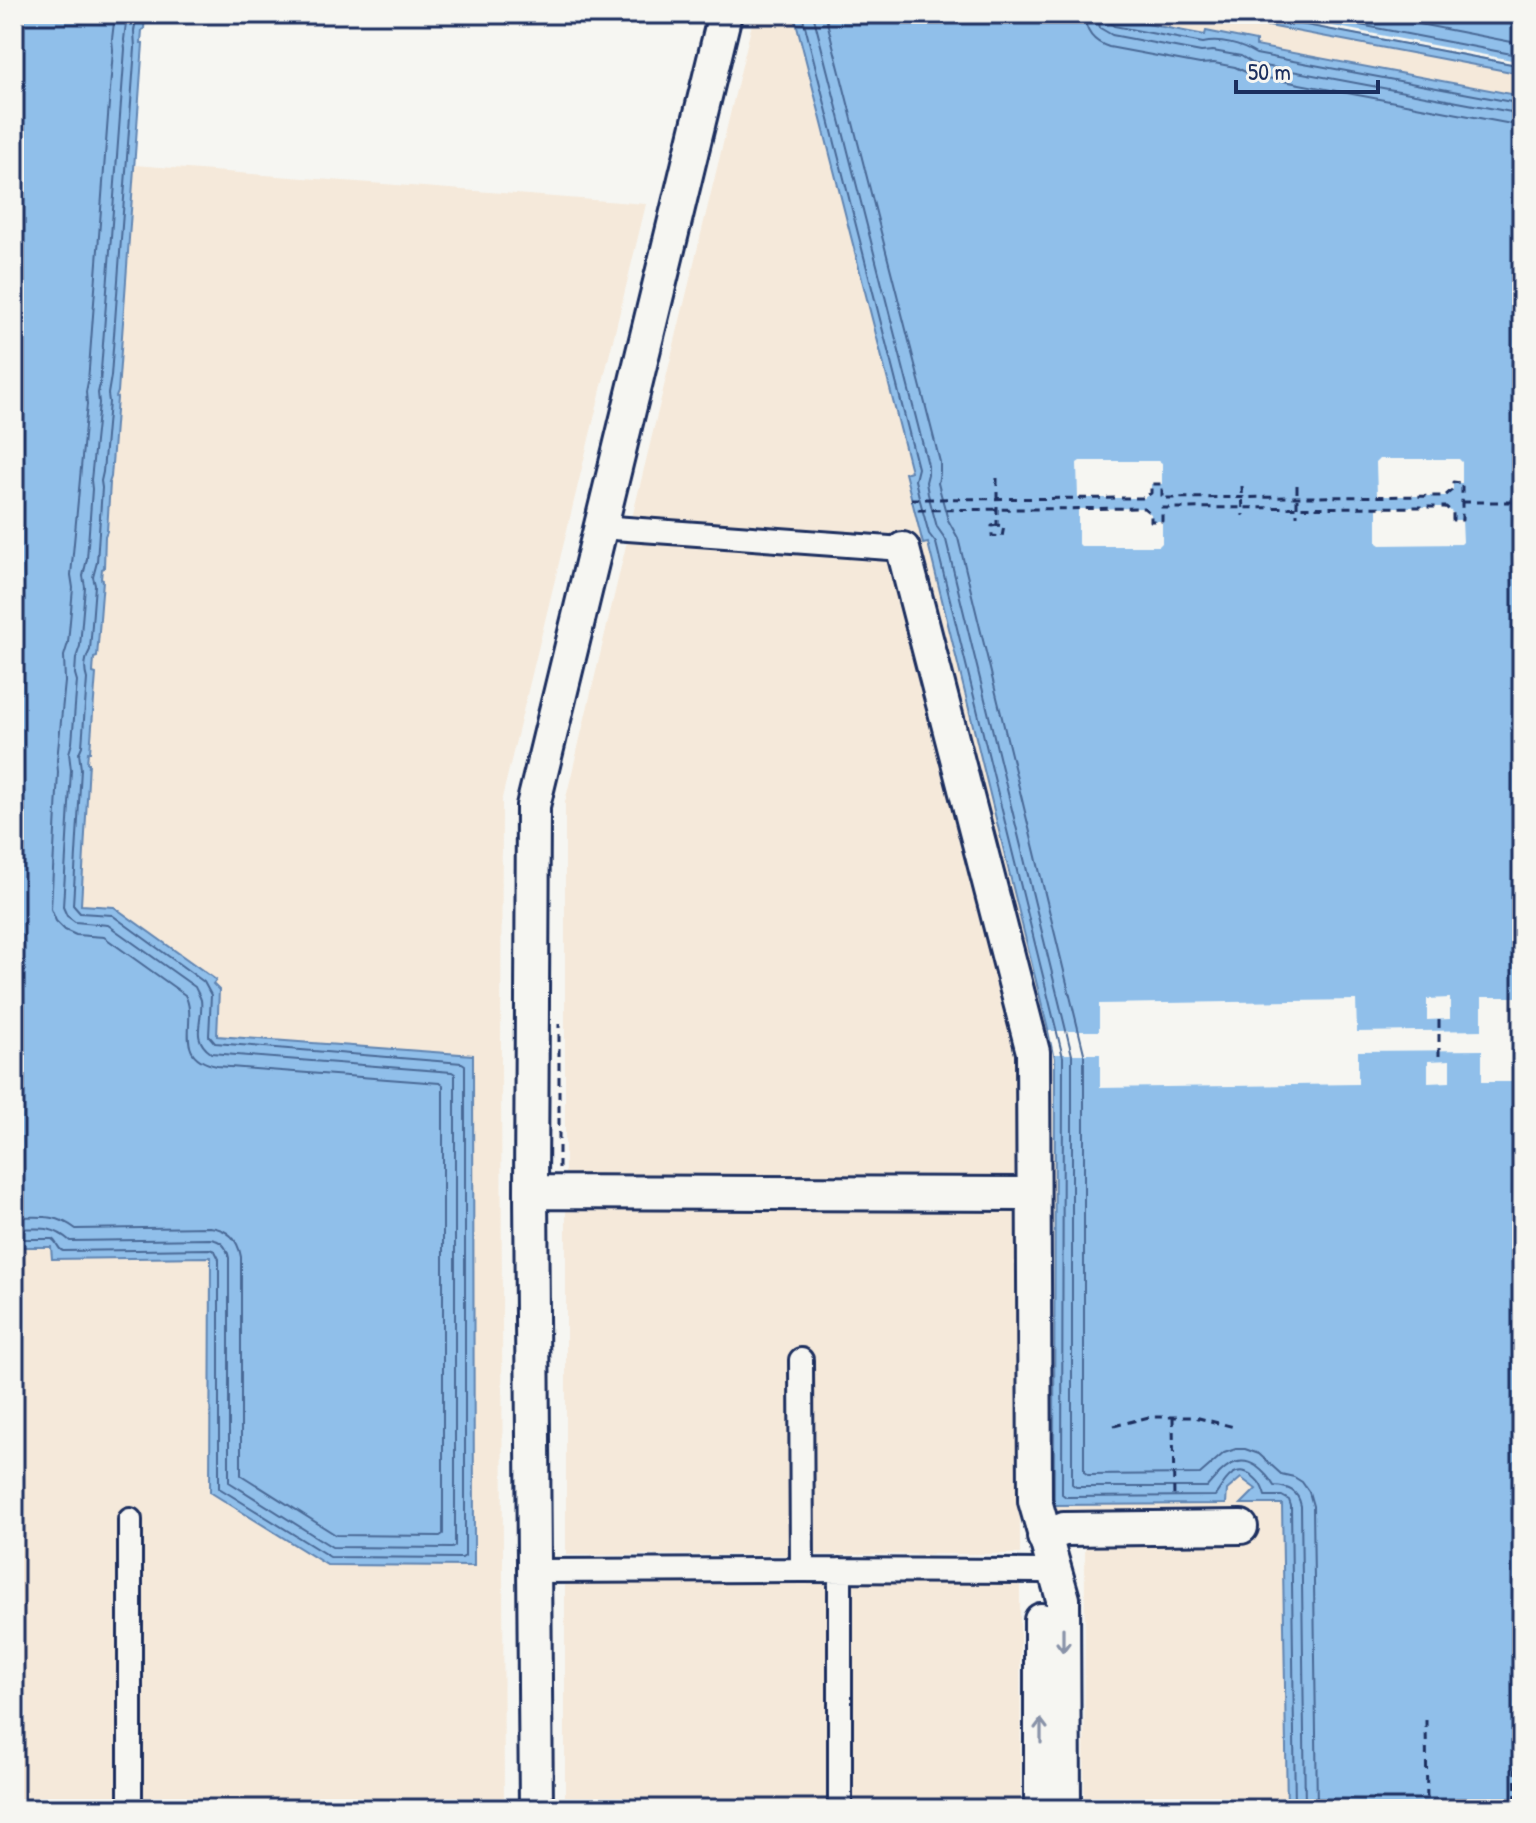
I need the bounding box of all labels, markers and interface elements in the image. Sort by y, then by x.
scale bar [1236,44,1378,94]
text: 50 m [1248,55,1291,87]
one-way arrow [1055,1626,1071,1653]
one-way arrow [1033,1718,1049,1745]

